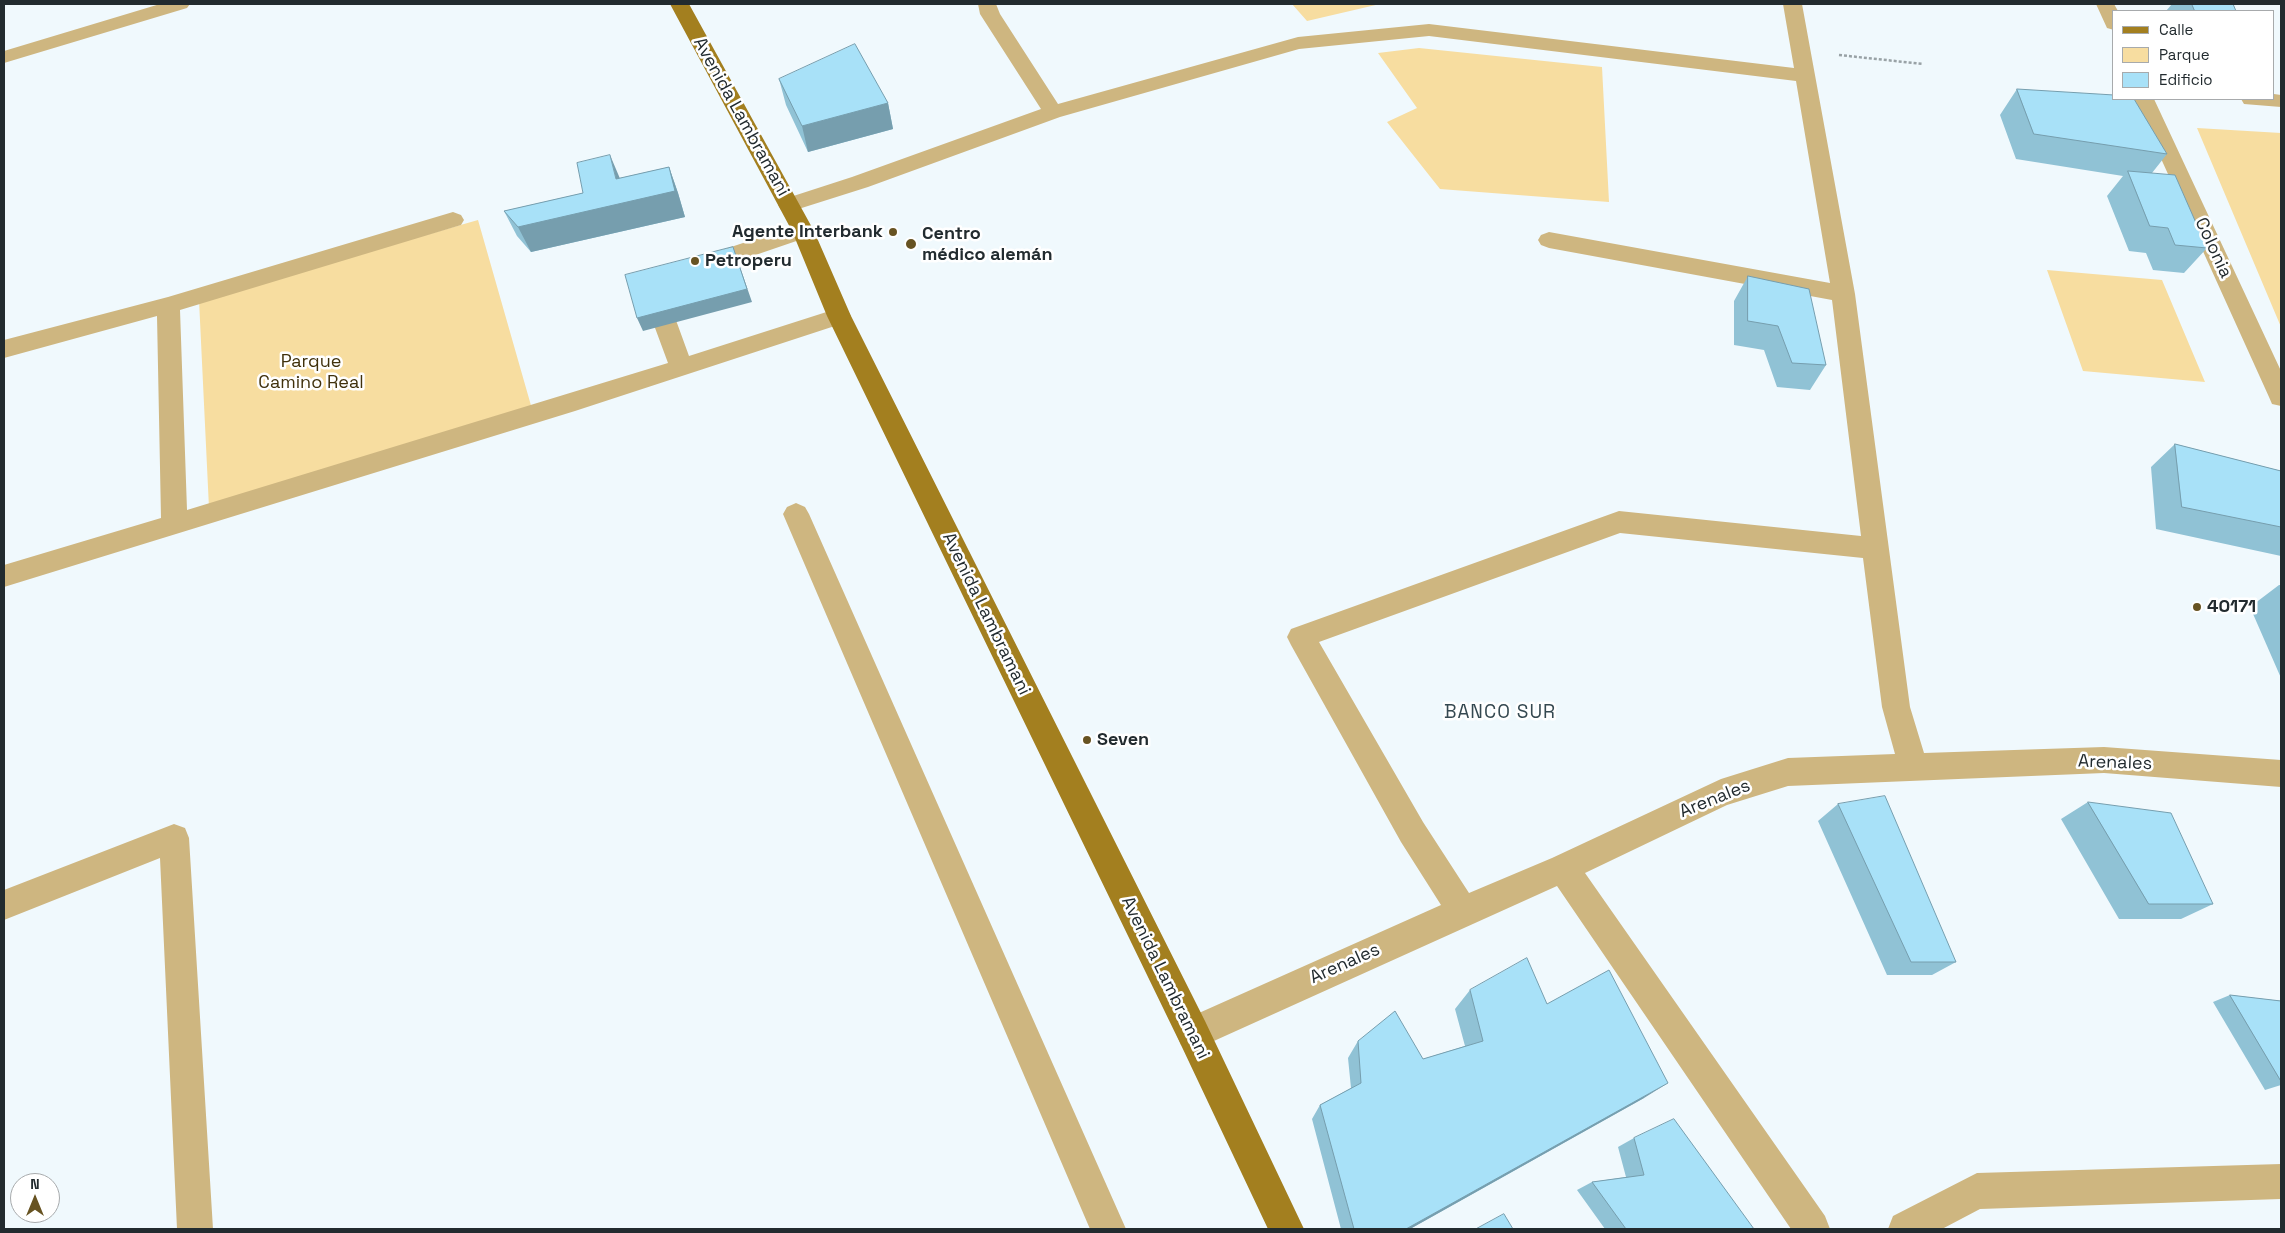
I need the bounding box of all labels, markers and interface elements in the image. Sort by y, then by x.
legend [2112,10,2275,100]
text: Calle [2159,20,2194,39]
street label: Avenida Lambramani [688,34,794,200]
text: Parque [2159,45,2210,64]
text: Edificio [2159,70,2213,89]
street label: Colonia [2190,214,2236,282]
place label: Agente Interbank [732,221,883,243]
place label: Centro médico alemán [922,223,1053,266]
marker: Agente Interbank [887,226,899,238]
marker: Centro médico alemán [904,237,918,251]
place label: Petroperu [705,250,792,272]
marker: Petroperu [689,255,701,267]
park label: Parque Camino Real [258,351,364,394]
street label: Avenida Lambramani [937,529,1035,699]
place label: 40171 [2207,596,2256,618]
marker: 40171 [2191,601,2203,613]
district label: BANCO SUR [1443,702,1557,724]
place label: Seven [1097,729,1149,751]
marker: Seven [1081,734,1093,746]
street label: Arenales [2077,751,2153,775]
street label: Arenales [1676,775,1754,823]
street label: Avenida Lambramani [1116,893,1214,1063]
street label: Arenales [1307,939,1383,989]
north arrow [10,1173,60,1223]
text: N [30,1175,40,1193]

